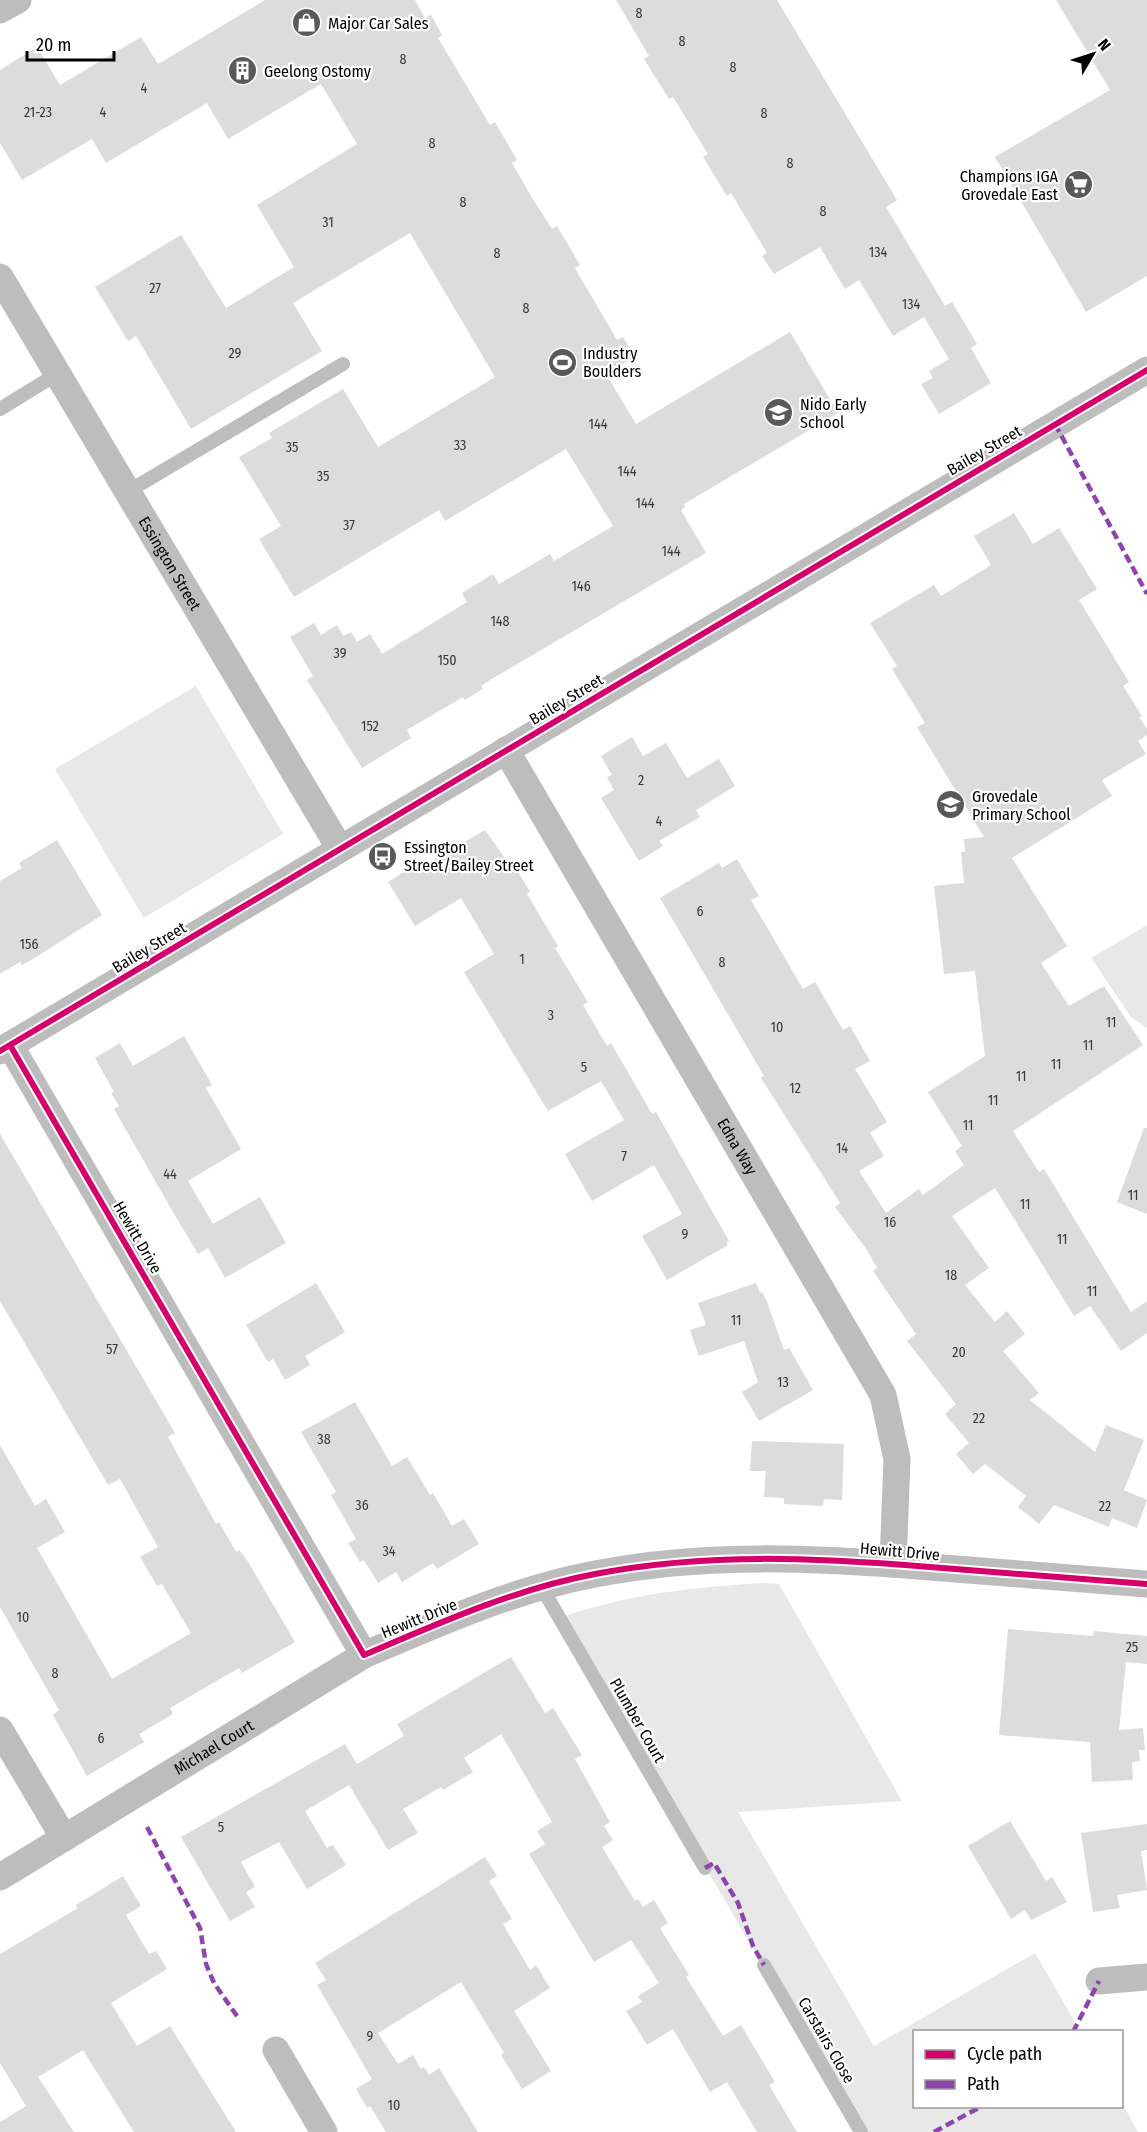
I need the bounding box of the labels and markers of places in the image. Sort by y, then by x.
shop icon: Major Car Sales [291,7,323,39]
place label: Major Car Sales [328,14,429,33]
building icon: Geelong Ostomy [227,55,259,87]
place label: Geelong Ostomy [264,62,372,81]
place label: Champions IGA Grovedale East [960,167,1059,204]
supermarket icon: Champions IGA Grovedale East [1063,169,1095,201]
place label: Industry Boulders [583,344,642,381]
sports icon: Industry Boulders [546,346,578,378]
place label: Nido Early School [800,395,867,432]
school or university icon: Nido Early School [763,397,795,429]
place label: Grovedale Primary School [972,787,1071,824]
school or university icon: Grovedale Primary School [935,789,967,821]
place label: Essington Street/Bailey Street [404,838,534,875]
bus stop icon: Essington Street/Bailey Street [367,840,399,872]

